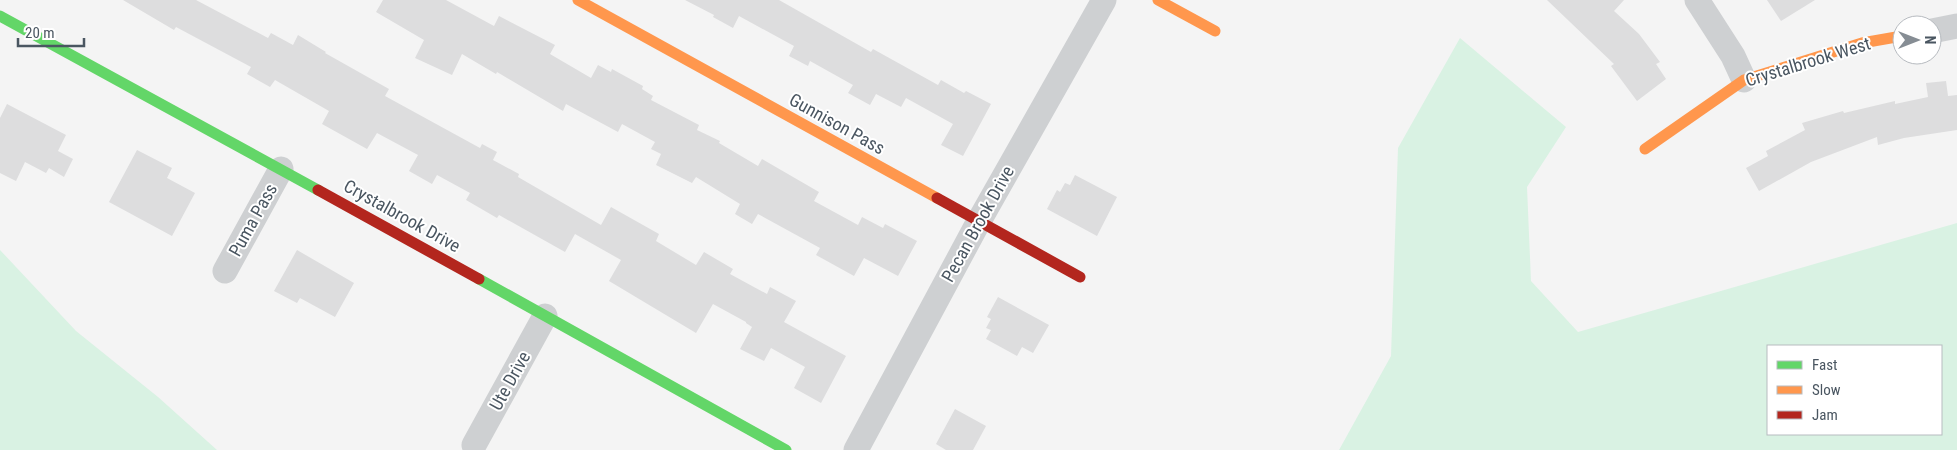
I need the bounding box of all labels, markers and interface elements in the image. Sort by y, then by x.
scale bar [18,15,84,47]
north arrow [1892,15,1942,65]
text: 20 m [25,24,55,42]
street label: Crystalbrook West [1743,33,1873,91]
text: N [1922,36,1938,44]
street label: Gunnison Pass [786,89,889,158]
street label: Pecan Brook Drive [937,162,1018,285]
street label: Crystalbrook Drive [340,175,464,256]
street label: Puma Pass [224,180,281,260]
legend [1767,345,1942,435]
street label: Ute Drive [485,348,534,414]
text: Fast [1812,356,1837,374]
text: Slow [1812,381,1841,399]
text: Jam [1812,406,1838,424]

